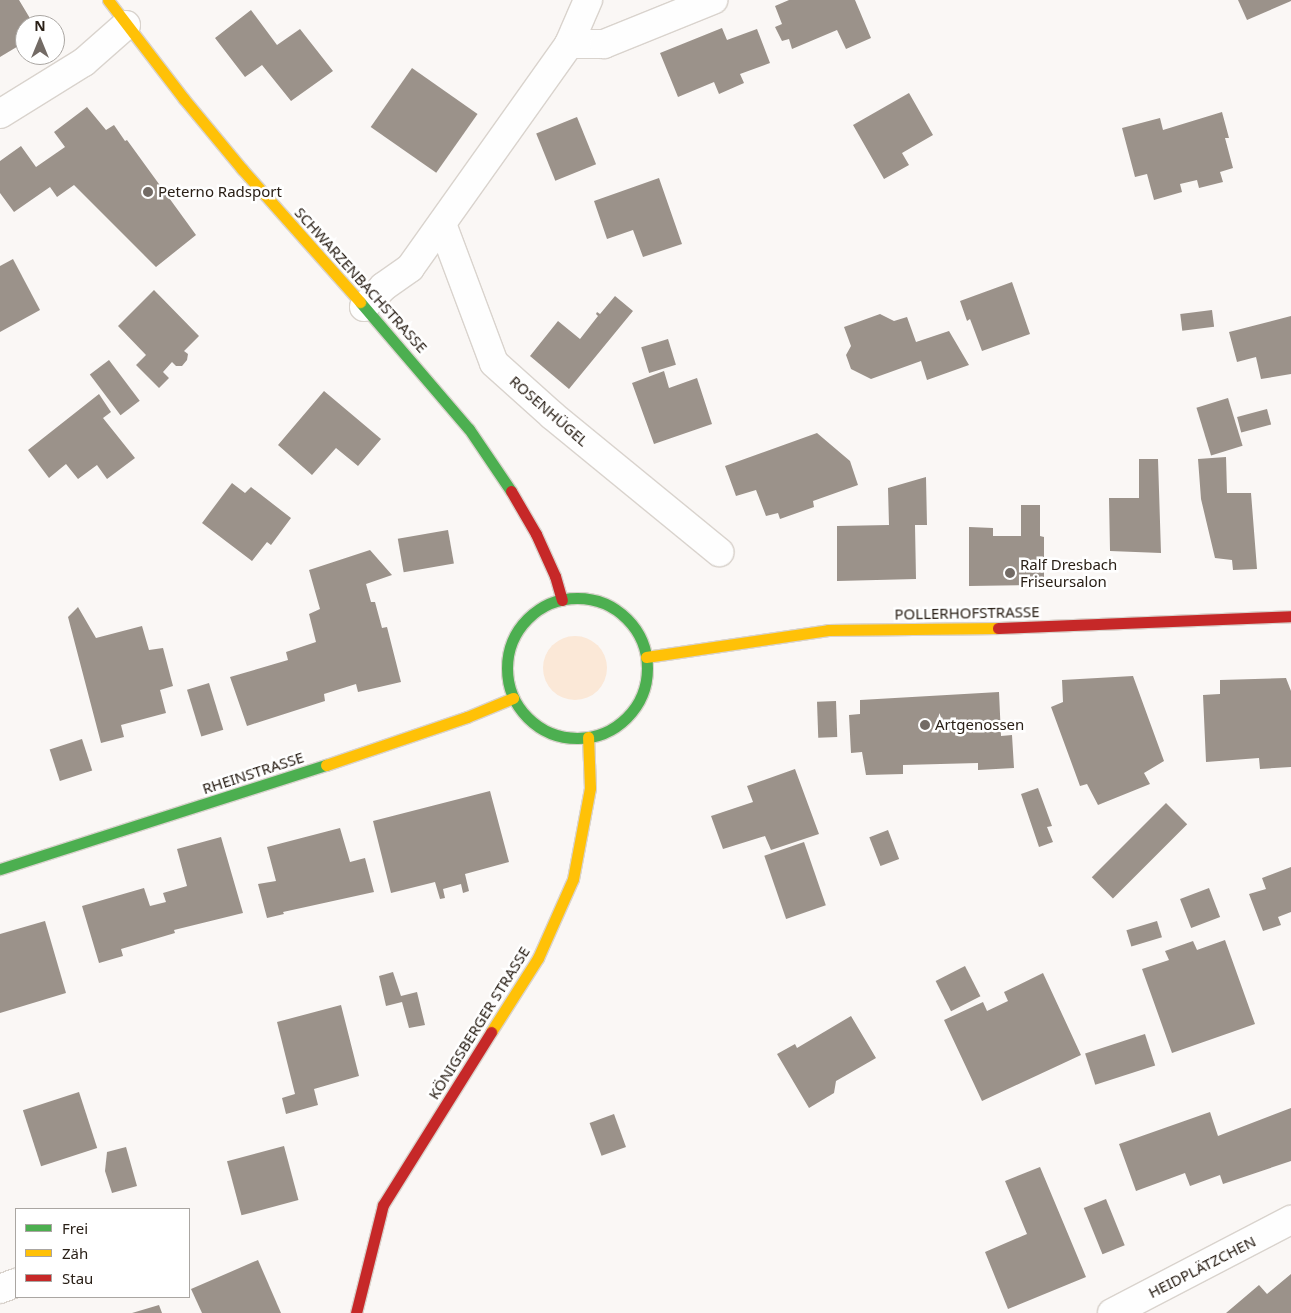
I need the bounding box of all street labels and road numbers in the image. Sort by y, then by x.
street label: SCHWARZENBACHSTRASSE [291,204,431,356]
street label: ROSENHÜGEL [506,372,592,450]
street label: POLLERHOFSTRASSE [894,603,1040,623]
street label: RHEINSTRASSE [200,748,306,798]
street label: KÖNIGSBERGER STRASSE [425,943,533,1103]
street label: HEIDPLÄTZCHEN [1145,1232,1259,1302]

